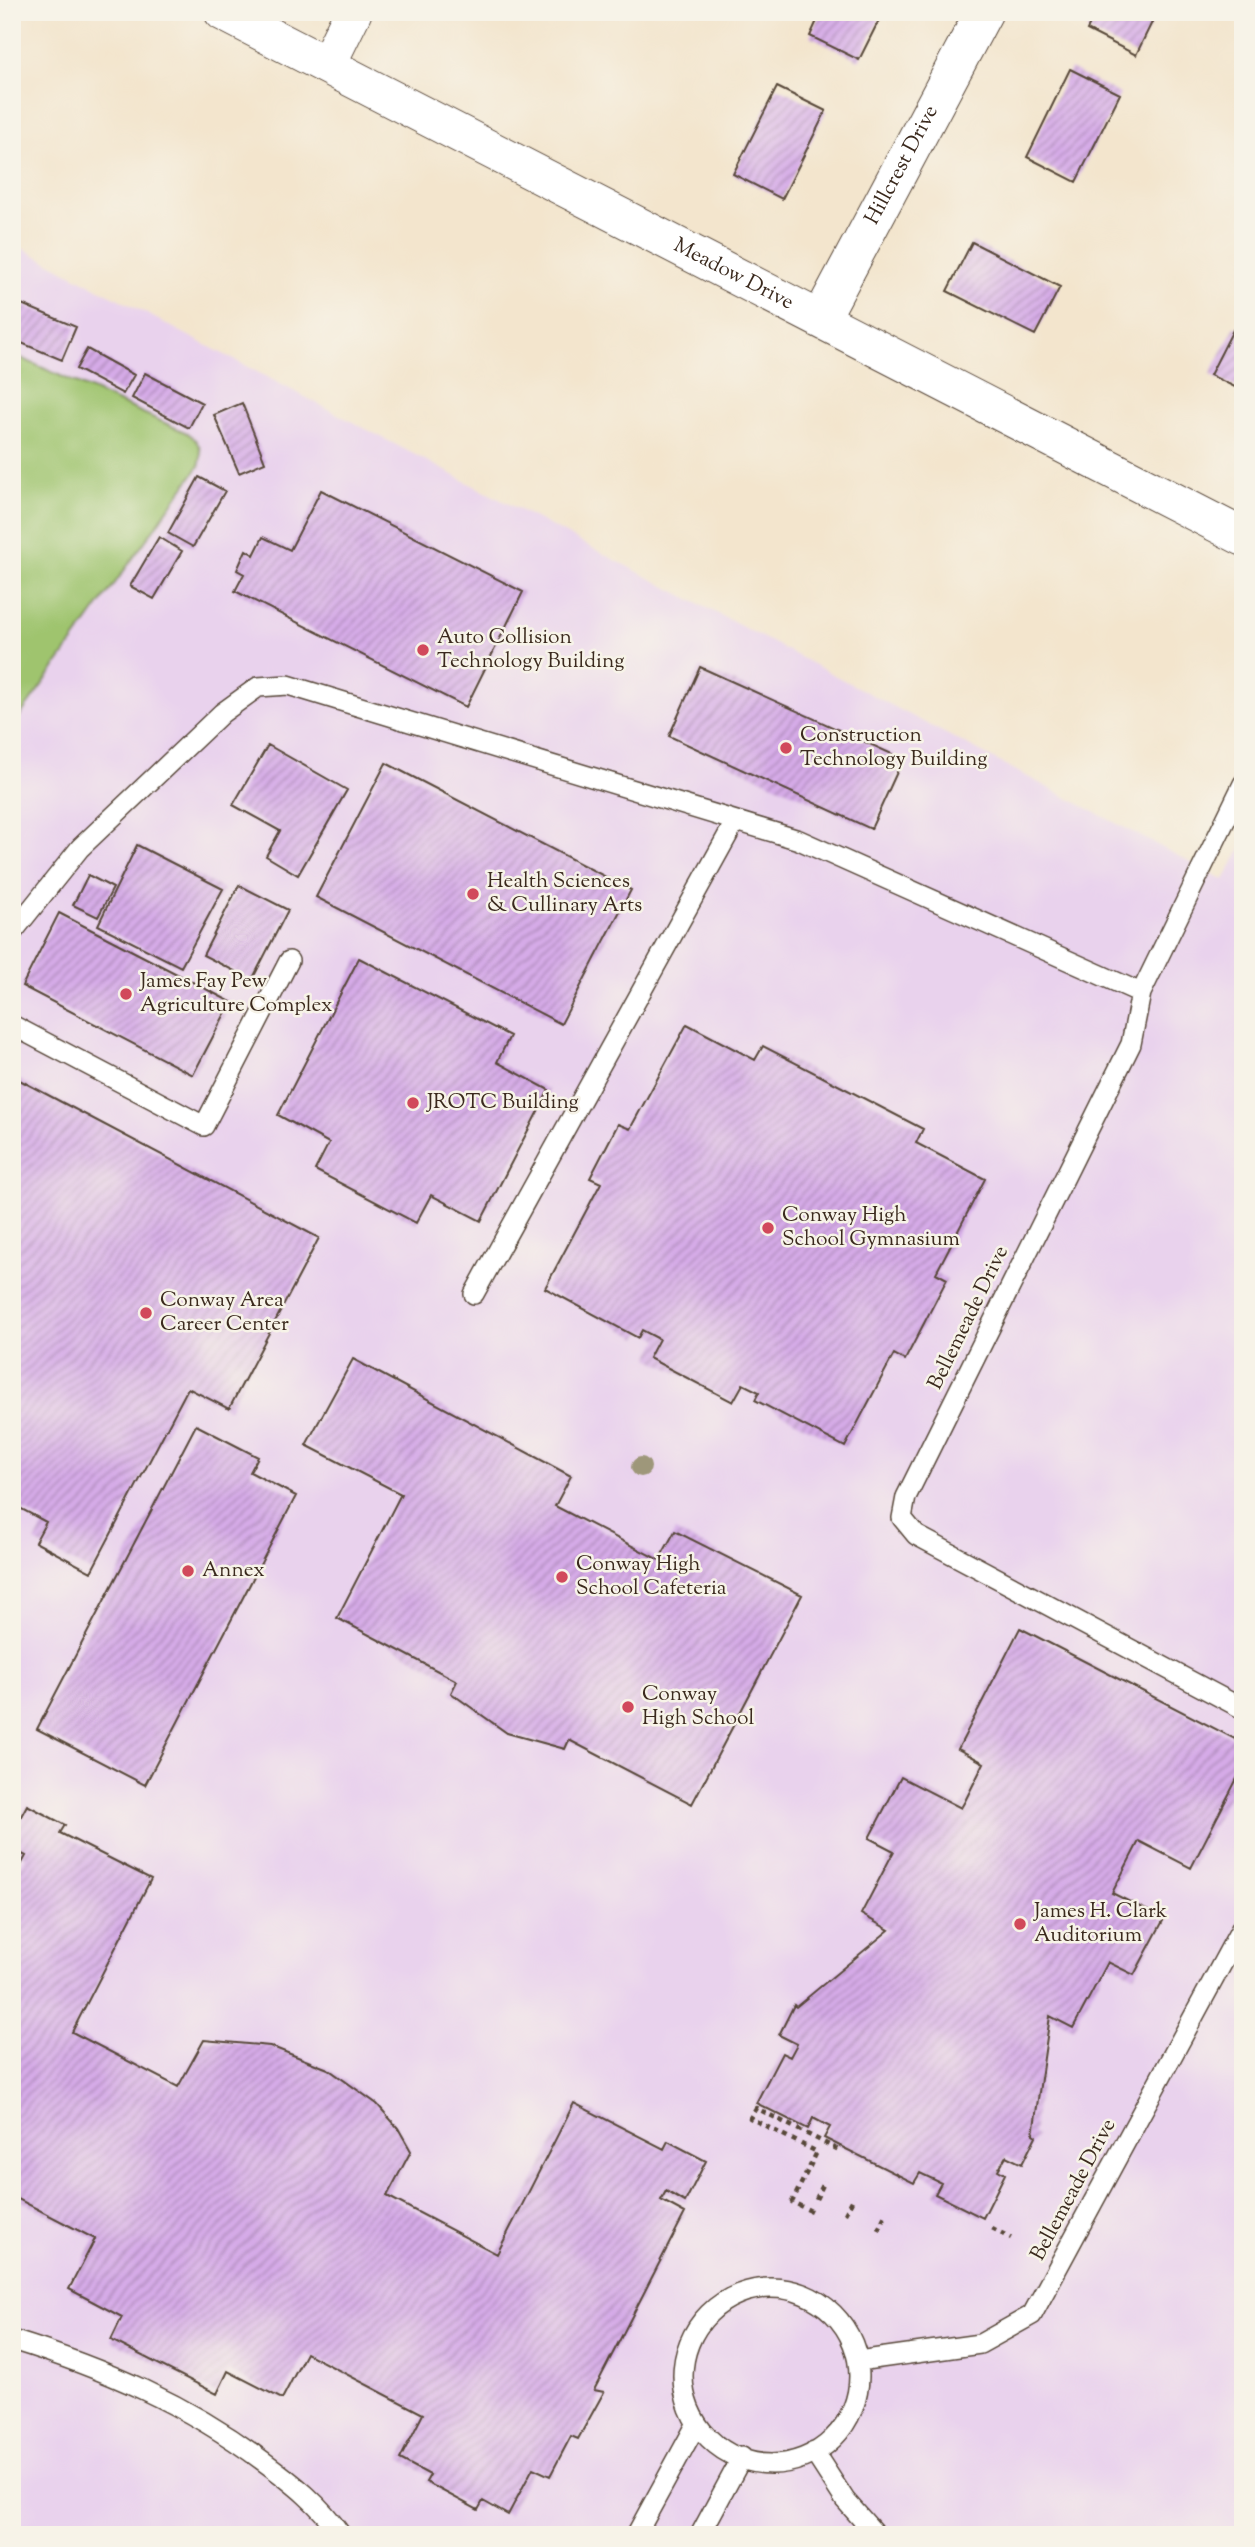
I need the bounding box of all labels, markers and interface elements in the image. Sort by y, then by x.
street label: Hillcrest Drive [858,100,947,231]
street label: Meadow Drive [668,231,799,318]
place label: Auto Collision Technology Building [437,623,625,677]
marker: Auto Collision Technology Building [415,642,431,658]
place label: Construction Technology Building [800,721,988,775]
marker: Construction Technology Building [778,740,794,756]
place label: Health Sciences & Cullinary Arts [487,867,642,921]
marker: Health Sciences & Cullinary Arts [465,886,481,902]
place label: James Fay Pew Agriculture Complex [139,967,333,1021]
marker: James Fay Pew Agriculture Complex [118,986,134,1002]
place label: JROTC Building [426,1088,579,1118]
marker: JROTC Building [405,1095,421,1111]
place label: Conway High School Gymnasium [782,1201,960,1255]
marker: Conway High School Gymnasium [760,1220,776,1236]
street label: Bellemeade Drive [921,1241,1017,1395]
place label: Conway Area Career Center [160,1286,289,1340]
marker: Conway Area Career Center [138,1305,154,1321]
place label: Conway High School Cafeteria [576,1550,727,1604]
place label: Annex [202,1556,265,1586]
marker: Annex [180,1563,196,1579]
marker: Conway High School Cafeteria [554,1569,570,1585]
place label: Conway High School [642,1680,754,1734]
marker: Conway High School [620,1699,636,1715]
place label: James H. Clark Auditorium [1033,1897,1168,1951]
marker: James H. Clark Auditorium [1012,1916,1028,1932]
street label: Bellemeade Drive [1024,2114,1124,2266]

